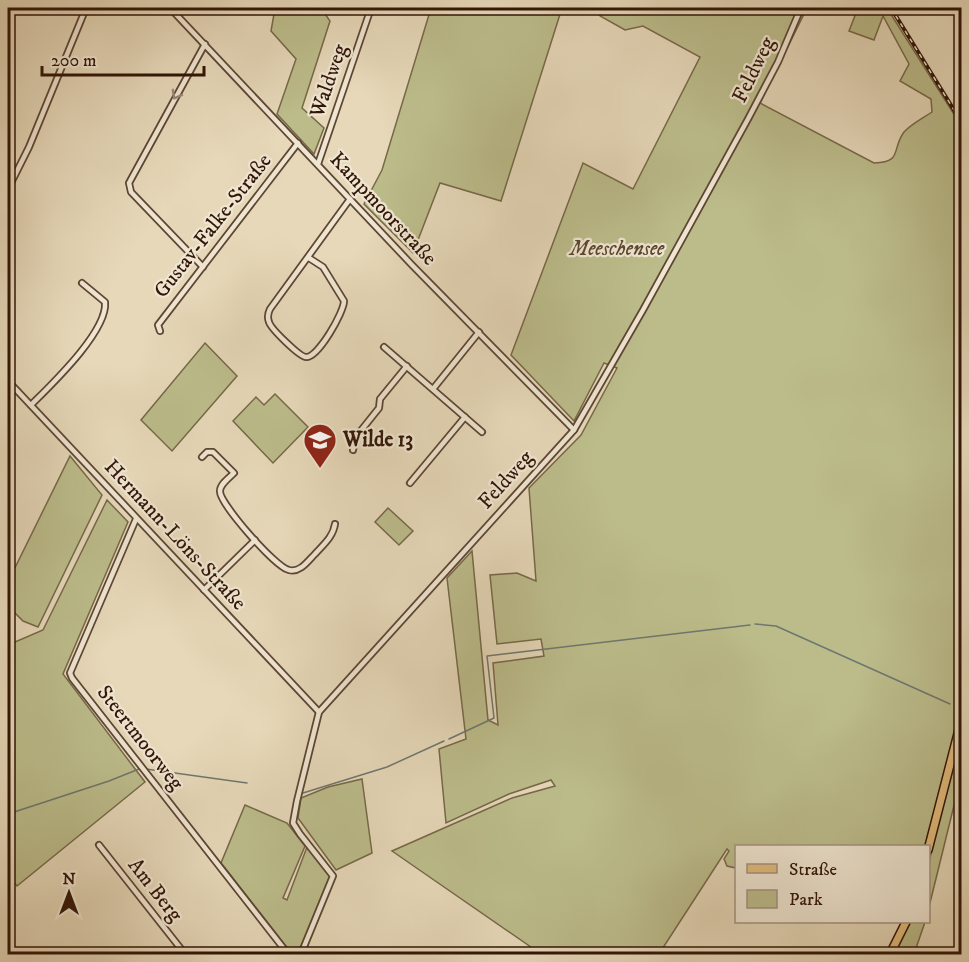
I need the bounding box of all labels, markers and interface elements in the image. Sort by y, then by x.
street label: Feldweg [727,32,781,107]
scale bar [42,39,204,77]
street label: Waldweg [304,40,354,122]
text: 200 m [51,50,97,72]
one-way arrow [172,89,183,99]
street label: Kampmoorstraße [324,147,442,271]
street label: Gustav-Falke-Straße [149,148,278,303]
park label: Meeschensee [568,236,665,262]
school or university icon: Wilde 13 [302,422,338,469]
place label: Wilde 13 [342,427,413,453]
street label: Feldweg [473,445,540,515]
street label: Hermann-Löns-Straße [98,454,252,616]
street label: Steertmoorweg [91,680,190,796]
legend [735,845,930,923]
street label: Am Berg [122,853,188,928]
text: Straße [789,859,837,881]
north arrow [39,863,99,923]
text: N [62,869,76,889]
text: Park [789,889,823,911]

